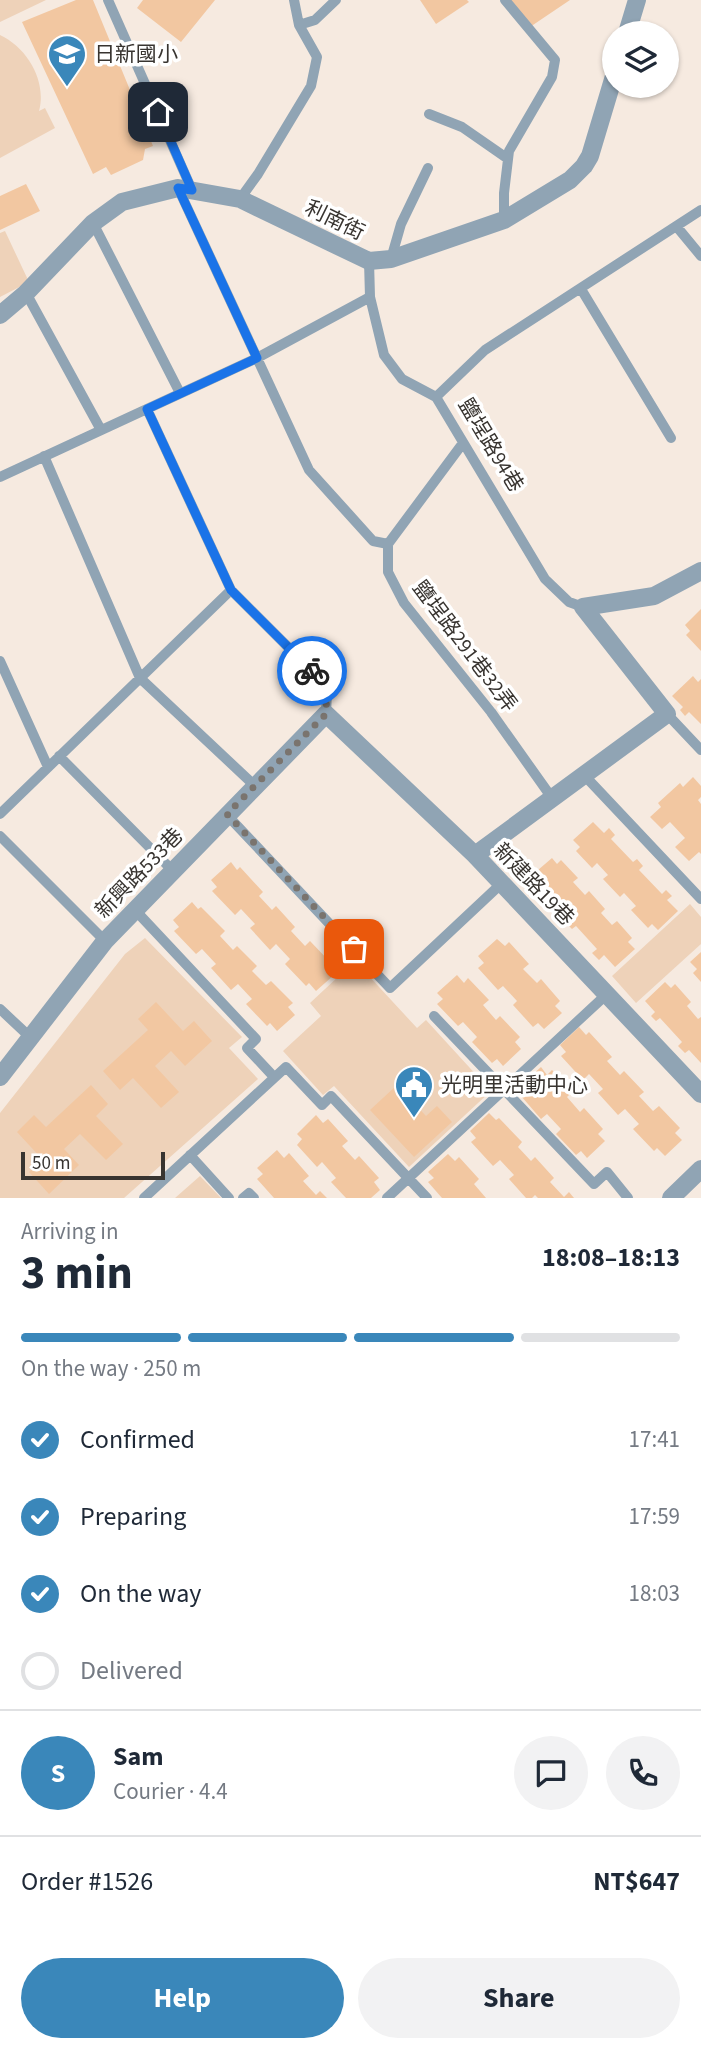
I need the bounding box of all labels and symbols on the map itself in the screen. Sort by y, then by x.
school or university icon: 日新國小 [46,33,88,88]
place label: 日新國小 [94,39,178,69]
pin [128,82,188,142]
street label: 利南街 [300,193,370,247]
street label: 鹽埕路94巷 [451,392,531,498]
street label: 鹽埕路291巷32弄 [406,574,524,718]
courier [277,636,347,706]
street label: 新興路533巷 [88,821,190,925]
street label: 新建路19巷 [487,836,581,932]
pin [324,919,384,979]
public building icon: 光明里活動中心 [393,1064,435,1119]
place label: 光明里活動中心 [441,1070,588,1100]
scale bar [21,1149,164,1181]

